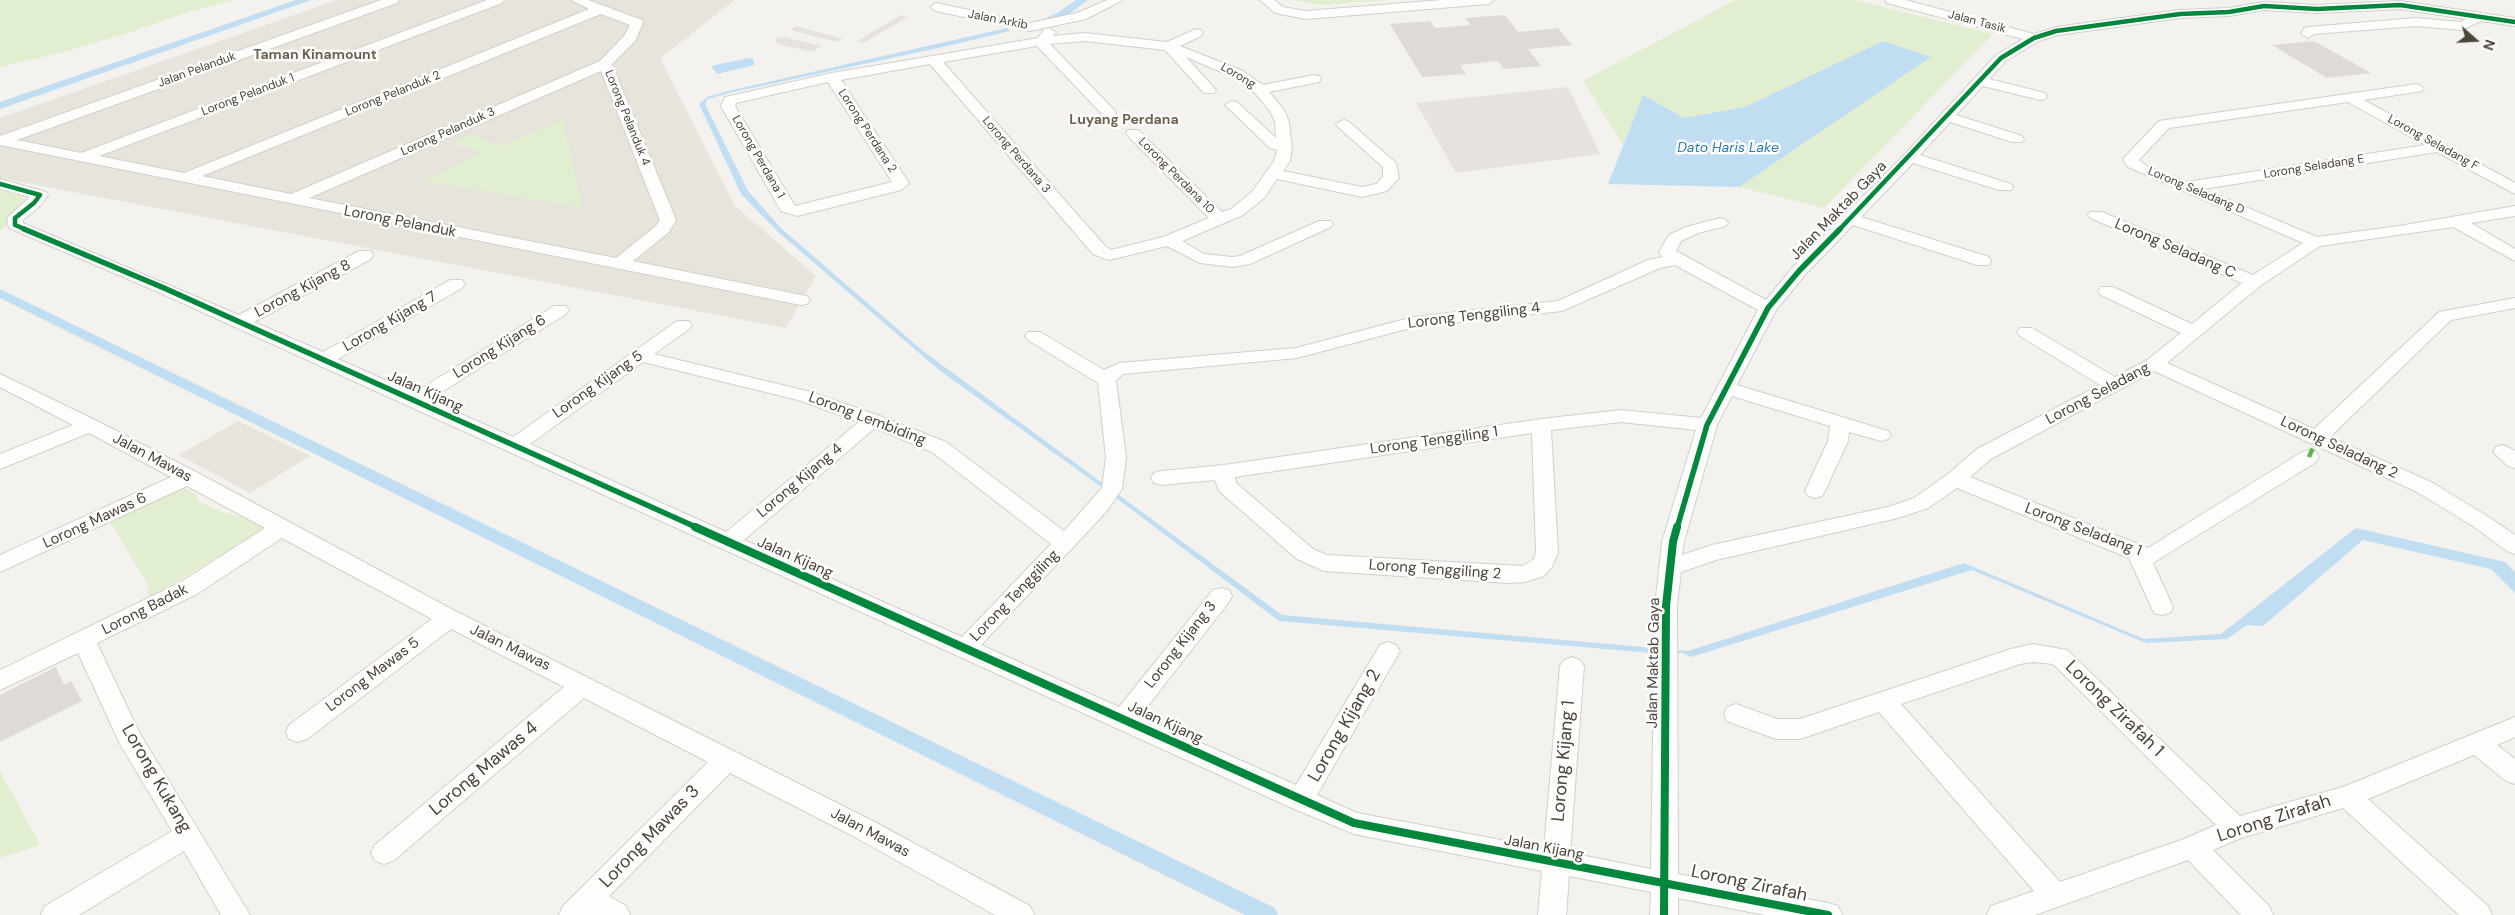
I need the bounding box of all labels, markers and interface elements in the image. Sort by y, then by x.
street label: Jalan Arkib [967,7,1029,33]
street label: Jalan Tasik [1947,7,2007,37]
north arrow [2450,15,2500,65]
text: N [2479,37,2499,53]
district label: Taman Kinamount [253,47,377,63]
street label: Jalan Pelanduk [156,49,238,91]
street label: Lorong [1218,60,1258,92]
street label: Lorong Pelanduk 2 [343,68,443,120]
street label: Lorong Pelanduk 4 [601,68,653,168]
street label: Lorong Pelanduk 1 [200,71,296,119]
street label: Lorong Perdana 2 [835,87,899,175]
street label: Lorong Pelanduk 3 [399,105,497,159]
district label: Luyang Perdana [1069,112,1179,128]
street label: Lorong Seladang F [2385,112,2481,174]
street label: Lorong Perdana 1 [728,113,788,201]
street label: Lorong Perdana 3 [979,114,1053,196]
street label: Lorong Perdana 10 [1135,135,1217,217]
water label: Dato Haris Lake [1677,140,1779,156]
street label: Lorong Seladang E [2263,152,2365,182]
street label: Jalan Maktab Gaya [1787,158,1891,264]
street label: Lorong Seladang D [2146,164,2246,218]
street label: Lorong Pelanduk [342,202,458,242]
street label: Lorong Seladang C [2112,215,2238,283]
street label: Lorong Kijang 8 [252,256,354,322]
street label: Lorong Kijang 7 [340,288,440,356]
street label: Lorong Tenggiling 4 [1407,299,1541,333]
street label: Lorong Kijang 6 [450,311,550,383]
street label: Lorong Kijang 5 [549,347,647,423]
street label: Lorong Seladang [2043,359,2153,429]
street label: Jalan Kijang [384,367,466,417]
street label: Lorong Lembiding [806,388,928,450]
street label: Lorong Seladang 2 [2277,413,2401,483]
street label: Lorong Tenggiling 1 [1369,423,1499,459]
street label: Jalan Mawas [109,430,195,486]
street label: Lorong Kijang 4 [754,440,846,522]
street label: Lorong Mawas 6 [40,489,150,553]
street label: Lorong Seladang 1 [2022,499,2144,561]
street label: Jalan Kijang [754,533,836,583]
street label: Lorong Tenggiling [967,547,1063,645]
street label: Lorong Tenggiling 2 [1368,556,1502,584]
street label: Lorong Badak [99,581,191,639]
street label: Jalan Maktab Gaya [1644,597,1664,729]
street label: Lorong Kijang 3 [1141,598,1221,692]
street label: Jalan Mawas [467,621,553,675]
street label: Lorong Mawas 5 [323,634,423,716]
street label: Lorong Zirafah 1 [2060,657,2168,761]
street label: Lorong Kijang 2 [1304,666,1386,786]
street label: Jalan Kijang [1125,698,1205,748]
street label: Lorong Kijang 1 [1548,699,1580,823]
street label: Lorong Mawas 4 [425,717,543,821]
street label: Lorong Kukang [116,721,196,837]
street label: Lorong Mawas 3 [596,781,704,893]
street label: Lorong Zirafah [2214,790,2334,848]
street label: Jalan Mawas [827,805,913,861]
street label: Jalan Kijang [1503,831,1585,865]
street label: Lorong Zirafah [1689,861,1809,907]

